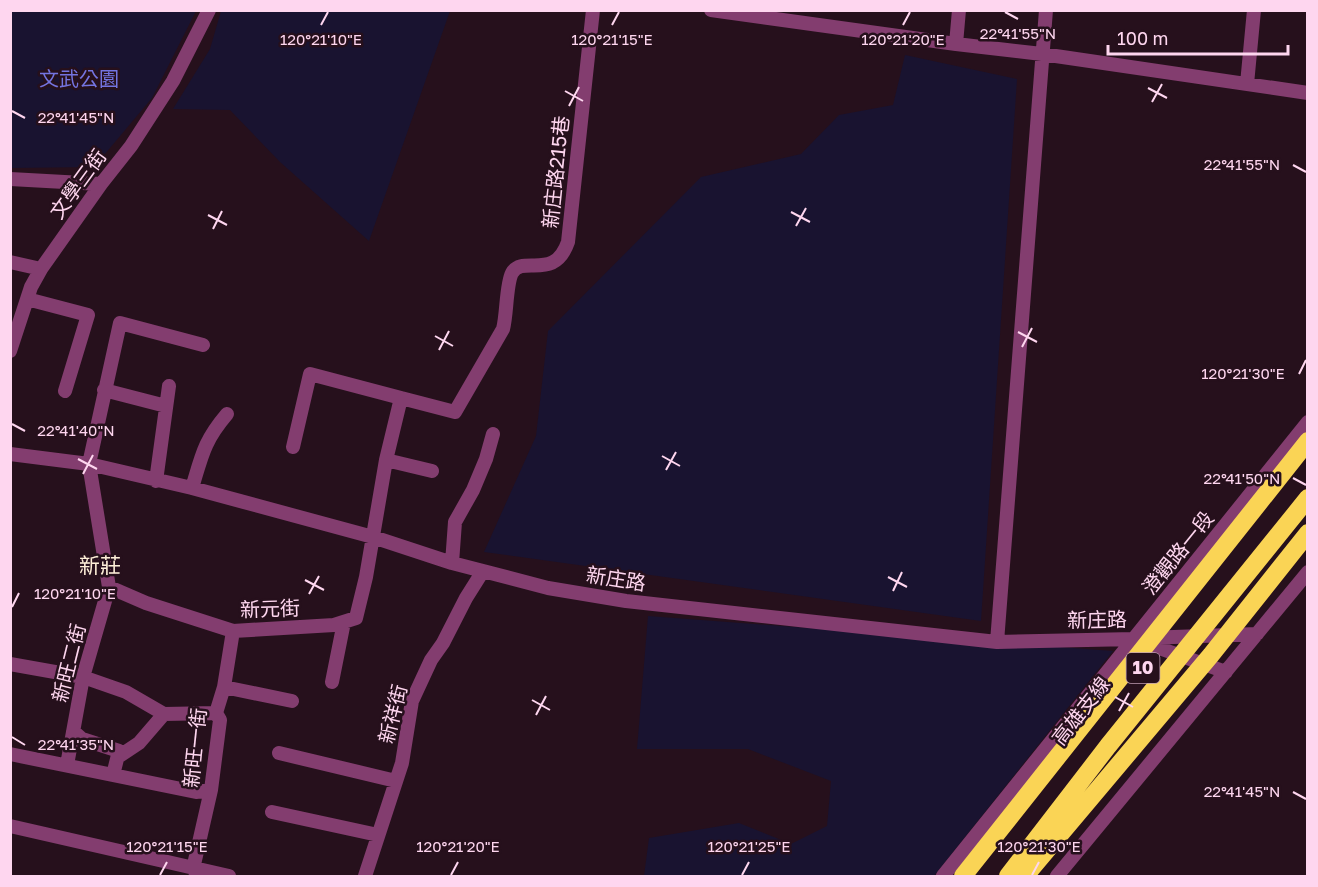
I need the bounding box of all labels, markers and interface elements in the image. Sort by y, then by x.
scale bar [1108,18,1288,56]
text: 22°41'55"N [980,24,1056,42]
text: 100 m [1117,27,1168,49]
text: 120°21'10"E [280,30,362,48]
text: 120°21'15"E [571,30,653,48]
text: 120°21'20"E [861,30,945,48]
park label: 文武公園 [39,66,119,90]
text: 22°41'45"N [38,108,114,126]
street label: 新庄路215巷 [537,114,573,229]
street label: 文學三街 [44,144,110,223]
text: 22°41'55"N [1204,155,1280,173]
text: 120°21'30"E [1201,364,1285,382]
text: 22°41'40"N [37,421,115,439]
text: 22°41'50"N [1204,469,1280,487]
street label: 澄觀路一段 [1136,506,1218,599]
district label: 新莊 [79,552,121,578]
street label: 新庄路 [585,561,648,595]
text: 120°21'10"E [34,584,116,602]
street label: 新元街 [240,595,300,621]
street label: 新庄路 [1067,606,1127,632]
street label: 新旺二街 [47,621,89,704]
road number: 10 [1126,653,1160,683]
street label: 高雄支線 [1046,671,1114,749]
street label: 新祥街 [373,682,411,746]
street label: 新旺一街 [178,707,210,789]
text: 22°41'35"N [38,735,114,753]
text: 22°41'45"N [1204,782,1280,800]
text: 120°21'15"E [126,837,208,855]
text: 120°21'20"E [416,837,500,855]
text: 120°21'25"E [708,837,790,855]
text: 120°21'30"E [997,837,1081,855]

